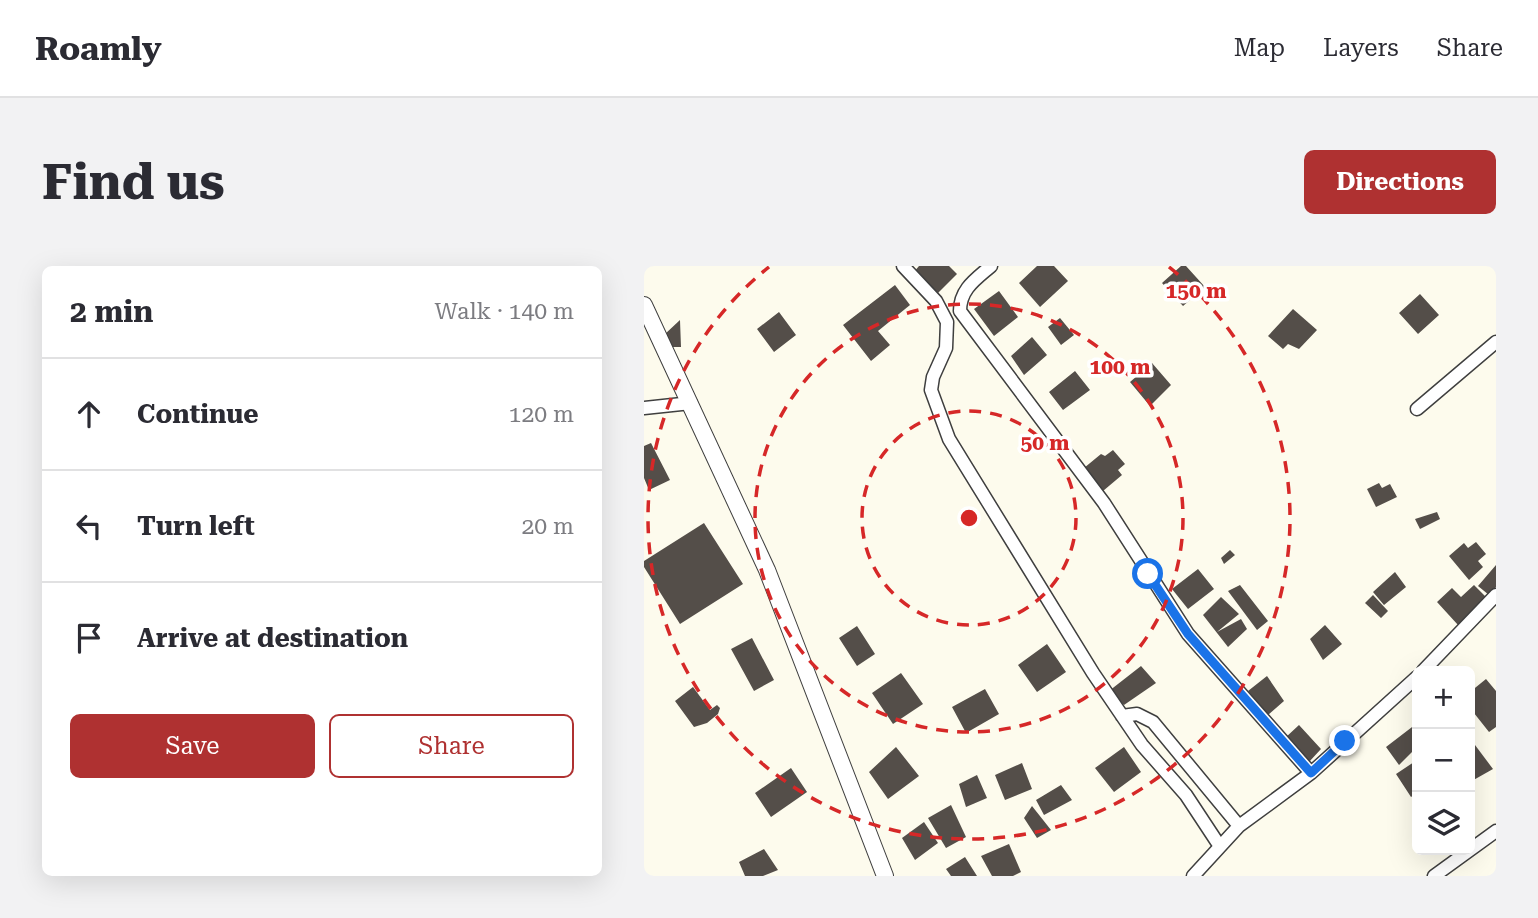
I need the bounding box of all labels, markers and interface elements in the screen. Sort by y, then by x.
text: Roamly [35,29,162,68]
text: Map [1234,34,1285,62]
text: Layers [1323,34,1399,62]
text: Share [1437,34,1503,62]
button: Directions [1304,150,1496,214]
text: Find us [42,154,225,211]
text: 150 m [1166,279,1226,303]
text: 2 min [70,294,153,329]
text: Walk · 140 m [435,298,574,325]
text: 100 m [1090,355,1150,379]
icon: ahead [70,395,108,433]
text: Continue [137,399,259,429]
text: 120 m [509,401,574,428]
text: 50 m [1020,431,1070,455]
centre of rings [957,506,981,530]
icon: left [70,507,108,545]
text: Turn left [137,511,255,541]
text: 20 m [521,513,574,540]
route start [1132,558,1163,589]
icon: arrive [70,619,108,657]
text: Arrive at destination [137,623,408,653]
map controls [1412,666,1475,855]
button: + [1412,666,1475,729]
button: Save [70,714,315,778]
button: Share [329,714,574,778]
route end [1329,725,1360,756]
button: − [1412,729,1475,792]
button: layers [1412,792,1475,855]

